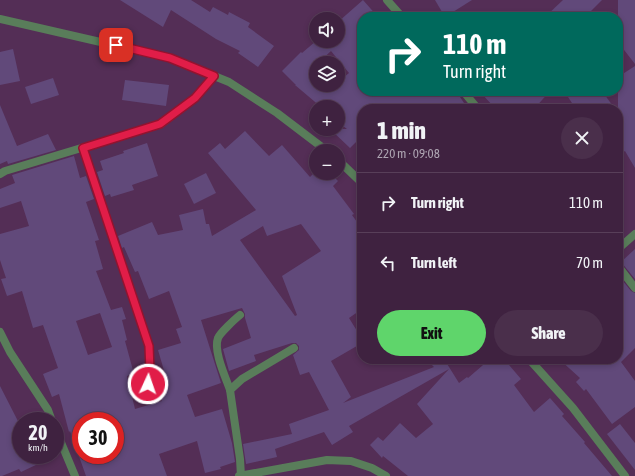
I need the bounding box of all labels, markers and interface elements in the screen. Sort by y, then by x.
map controls [309,12,345,180]
button: sound [309,12,345,48]
pin [99,28,133,62]
icon: right [377,28,429,80]
text: 110 m [443,28,506,60]
icon: arrive [105,34,127,56]
button: layers [309,56,345,92]
text: Turn right [443,61,506,82]
button: + [309,100,345,136]
text: 1 min [377,117,426,144]
button: close [561,117,603,159]
button: − [309,144,345,180]
text: 220 m · 09:08 [377,146,440,161]
icon: right [377,192,399,214]
text: Turn right [411,194,464,211]
text: 110 m [569,194,603,211]
icon: left [377,252,399,274]
text: Turn left [411,254,457,271]
text: 70 m [576,254,603,271]
button: Exit [377,310,486,356]
button: Share [494,310,603,356]
position arrow [127,363,169,405]
speed limit sign: 30 [72,412,124,464]
text: 20 [29,421,47,444]
text: km/h [28,442,48,453]

